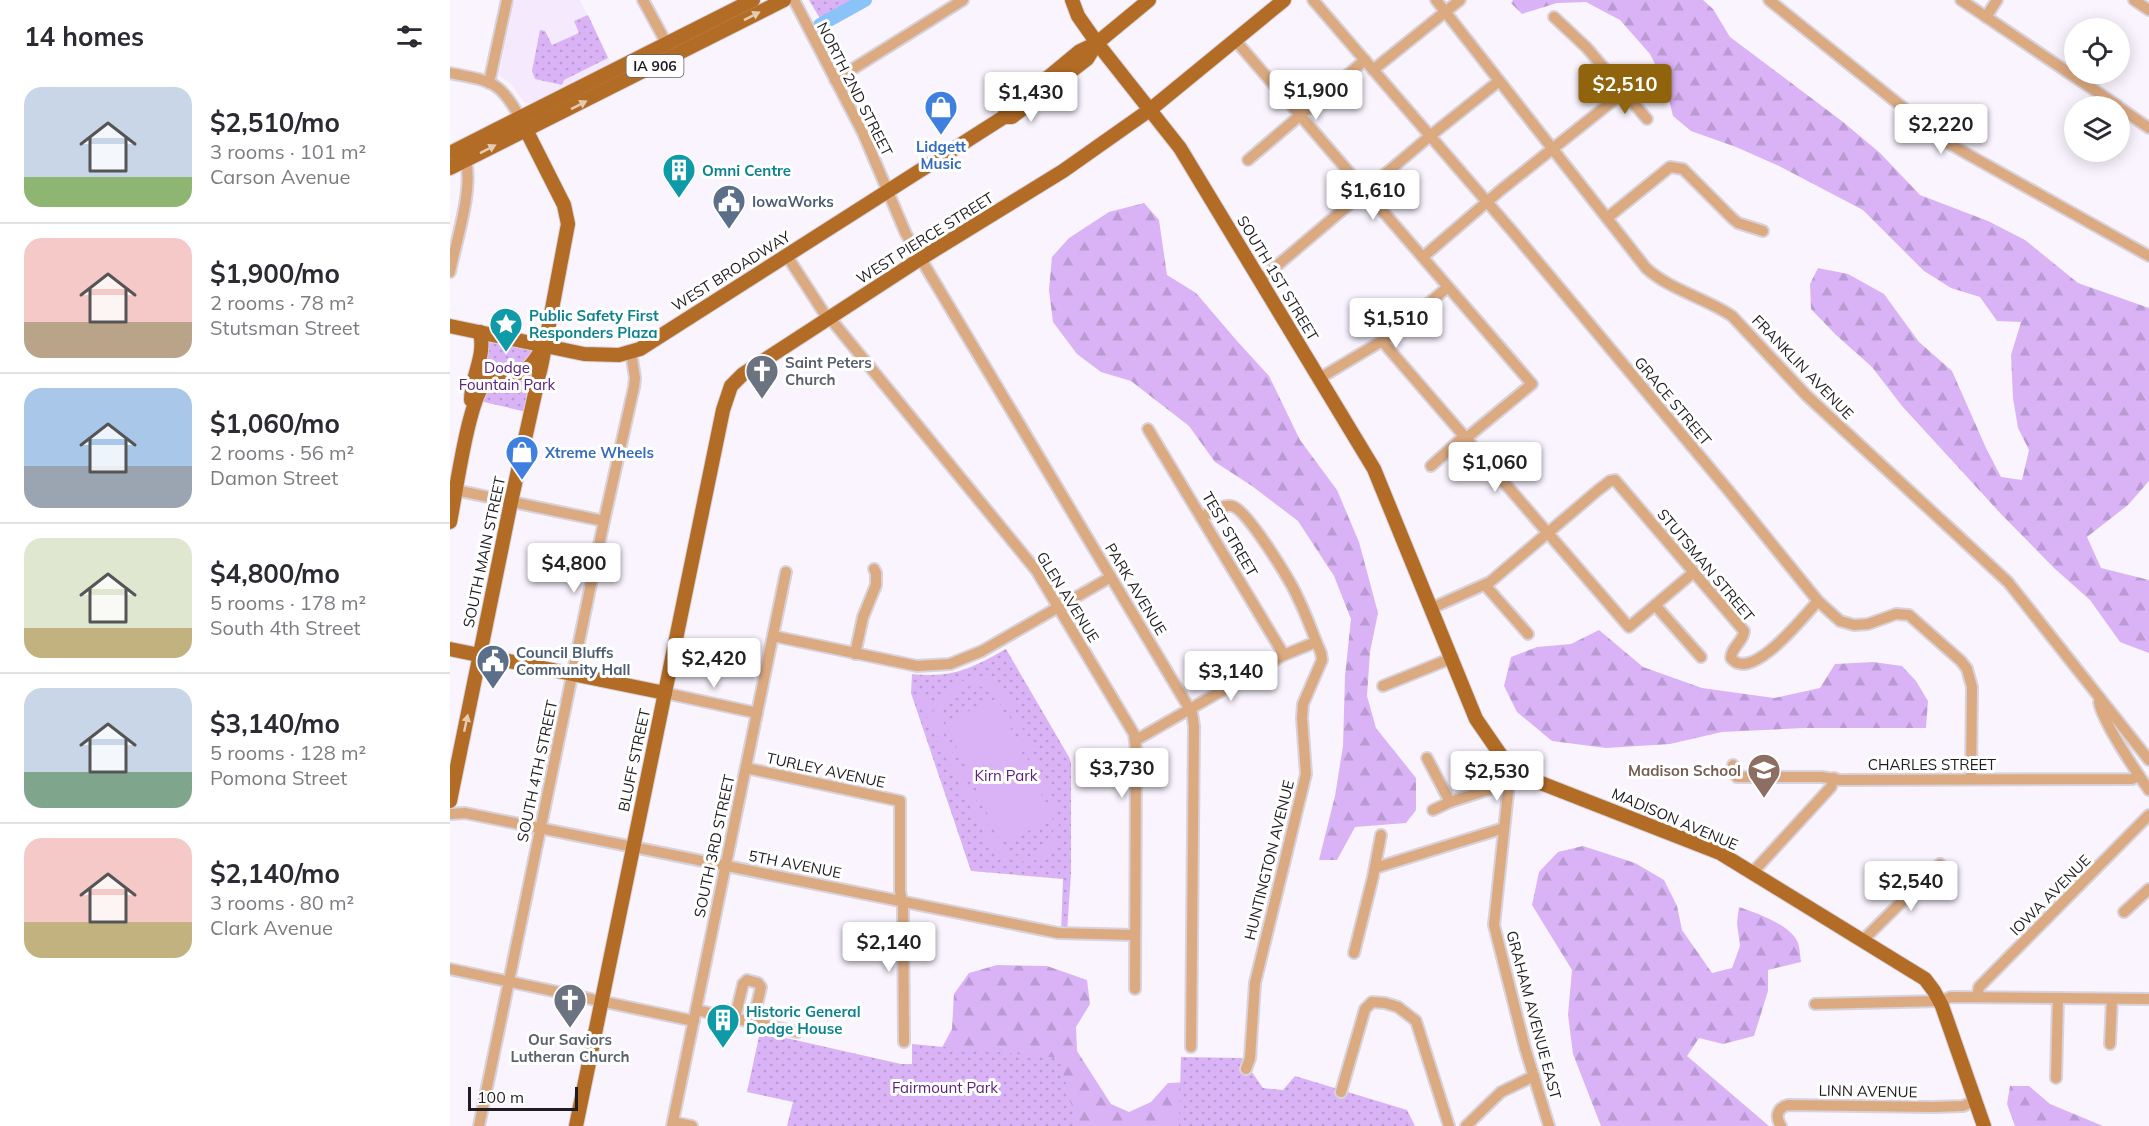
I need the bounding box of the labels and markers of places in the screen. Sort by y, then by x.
pin: $2,510 [1576,64,1674,115]
pin: $1,900 [1267,70,1365,121]
pin: $1,430 [982,72,1080,123]
shop icon: Lidgett Music [923,89,959,136]
pin: $2,220 [1892,104,1990,155]
place label: Lidgett Music [916,137,966,173]
building icon: Omni Centre [661,152,697,199]
place label: Omni Centre [702,161,791,180]
pin: $1,610 [1324,170,1422,221]
public building icon: IowaWorks [711,183,747,230]
place label: IowaWorks [752,192,834,211]
pin: $1,510 [1347,298,1445,349]
place icon: Public Safety First Responders Plaza [488,306,524,353]
place label: Public Safety First Responders Plaza [529,306,659,342]
church icon: Saint Peters Church [744,353,780,400]
place label: Saint Peters Church [785,353,872,389]
shop icon: Xtreme Wheels [504,434,540,481]
pin: $1,060 [1446,442,1544,493]
place label: Xtreme Wheels [544,443,654,462]
pin: $4,800 [525,543,623,594]
pin: $2,420 [665,638,763,689]
public building icon: Council Bluffs Community Hall [475,643,511,690]
place label: Council Bluffs Community Hall [516,643,630,679]
pin: $3,140 [1182,651,1280,702]
pin: $3,730 [1073,748,1171,799]
pin: $2,530 [1448,751,1546,802]
school or university icon: Madison School [1746,752,1782,799]
place label: Madison School [1628,761,1741,780]
pin: $2,540 [1862,861,1960,912]
pin: $2,140 [840,922,938,973]
church icon: Our Saviors Lutheran Church [552,982,588,1029]
building icon: Historic General Dodge House [705,1002,741,1049]
place label: Historic General Dodge House [746,1002,861,1038]
place label: Our Saviors Lutheran Church [510,1030,630,1066]

